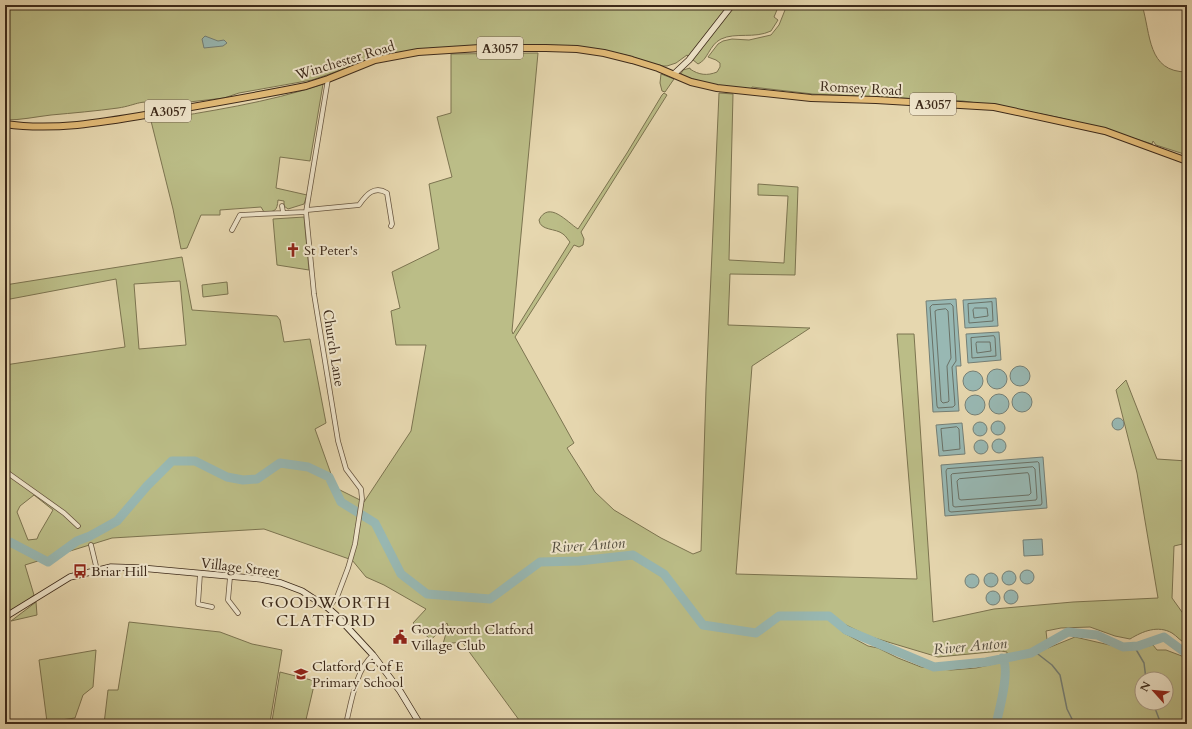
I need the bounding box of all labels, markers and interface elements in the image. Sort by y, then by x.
street label: Winchester Road [292,36,398,85]
road number: A3057 [477,37,523,59]
street label: Romsey Road [819,77,903,100]
road number: A3057 [910,93,956,115]
road number: A3057 [145,100,191,122]
place label: St Peter's [304,241,358,260]
church icon: St Peter's [285,242,301,258]
street label: Church Lane [318,308,349,388]
water label: River Anton [550,532,626,558]
street label: Village Street [200,553,281,582]
place label: Briar Hill [91,562,148,581]
bus stop icon: Briar Hill [72,563,88,579]
district label: GOODWORTH CLATFORD [261,592,391,632]
place label: Goodworth Clatford Village Club [411,620,534,655]
public building icon: Goodworth Clatford Village Club [392,629,408,645]
water label: River Anton [932,633,1008,659]
place label: Clatford C of E Primary School [312,657,404,692]
school or university icon: Clatford C of E Primary School [293,666,309,682]
north arrow [1134,671,1174,711]
text: N [1137,679,1155,694]

